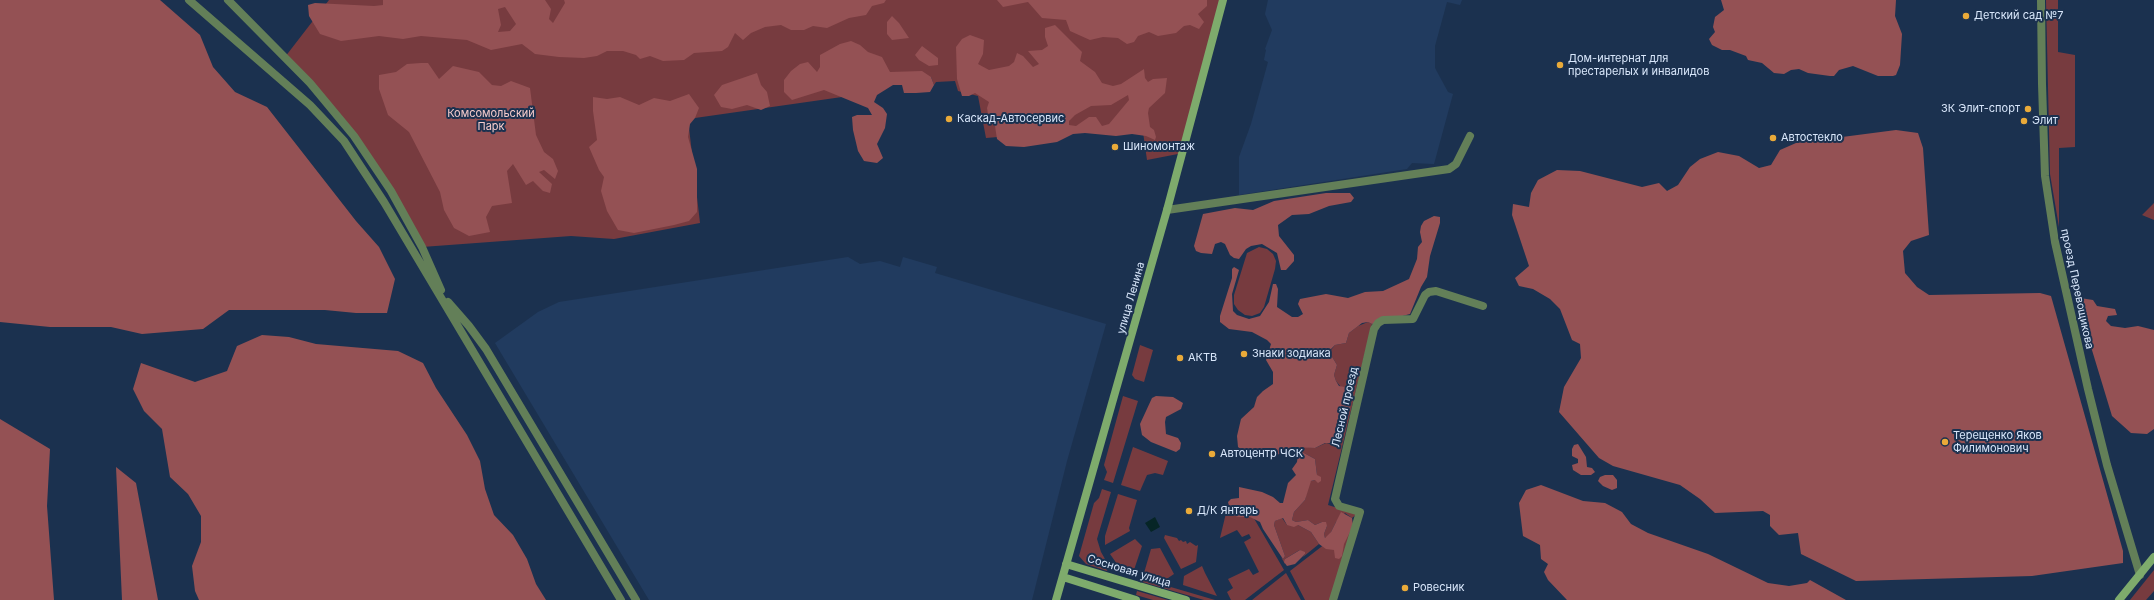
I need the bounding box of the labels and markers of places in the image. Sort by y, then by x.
place label: Детский сад №7 [1974,9,2064,23]
marker: Детский сад №7 [1961,11,1971,21]
place label: Дом-интернат для престарелых и инвалидов [1568,52,1709,78]
marker: Дом-интернат для престарелых и инвалидов [1555,60,1565,70]
place label: ЗК Элит-спорт [1941,102,2020,116]
marker: ЗК Элит-спорт [2023,104,2033,114]
place label: Каскад-Автосервис [957,112,1064,126]
marker: Каскад-Автосервис [944,114,954,124]
place label: Элит [2032,114,2058,128]
marker: Элит [2019,116,2029,126]
place label: Автостекло [1781,131,1843,145]
marker: Автостекло [1768,133,1778,143]
place label: Шиномонтаж [1123,140,1195,154]
marker: Шиномонтаж [1110,142,1120,152]
place label: Знаки зодиака [1252,347,1331,361]
marker: Знаки зодиака [1239,349,1249,359]
place label: АКТВ [1188,351,1217,365]
marker: АКТВ [1175,353,1185,363]
place label: Терещенко Яков Филимонович [1953,429,2042,455]
marker: Терещенко Яков Филимонович [1940,437,1950,447]
place label: Автоцентр ЧСК [1220,447,1303,461]
marker: Автоцентр ЧСК [1207,449,1217,459]
place label: Д/К Янтарь [1197,504,1258,518]
marker: Д/К Янтарь [1184,506,1194,516]
place label: Ровесник [1413,581,1464,595]
marker: Ровесник [1400,583,1410,593]

